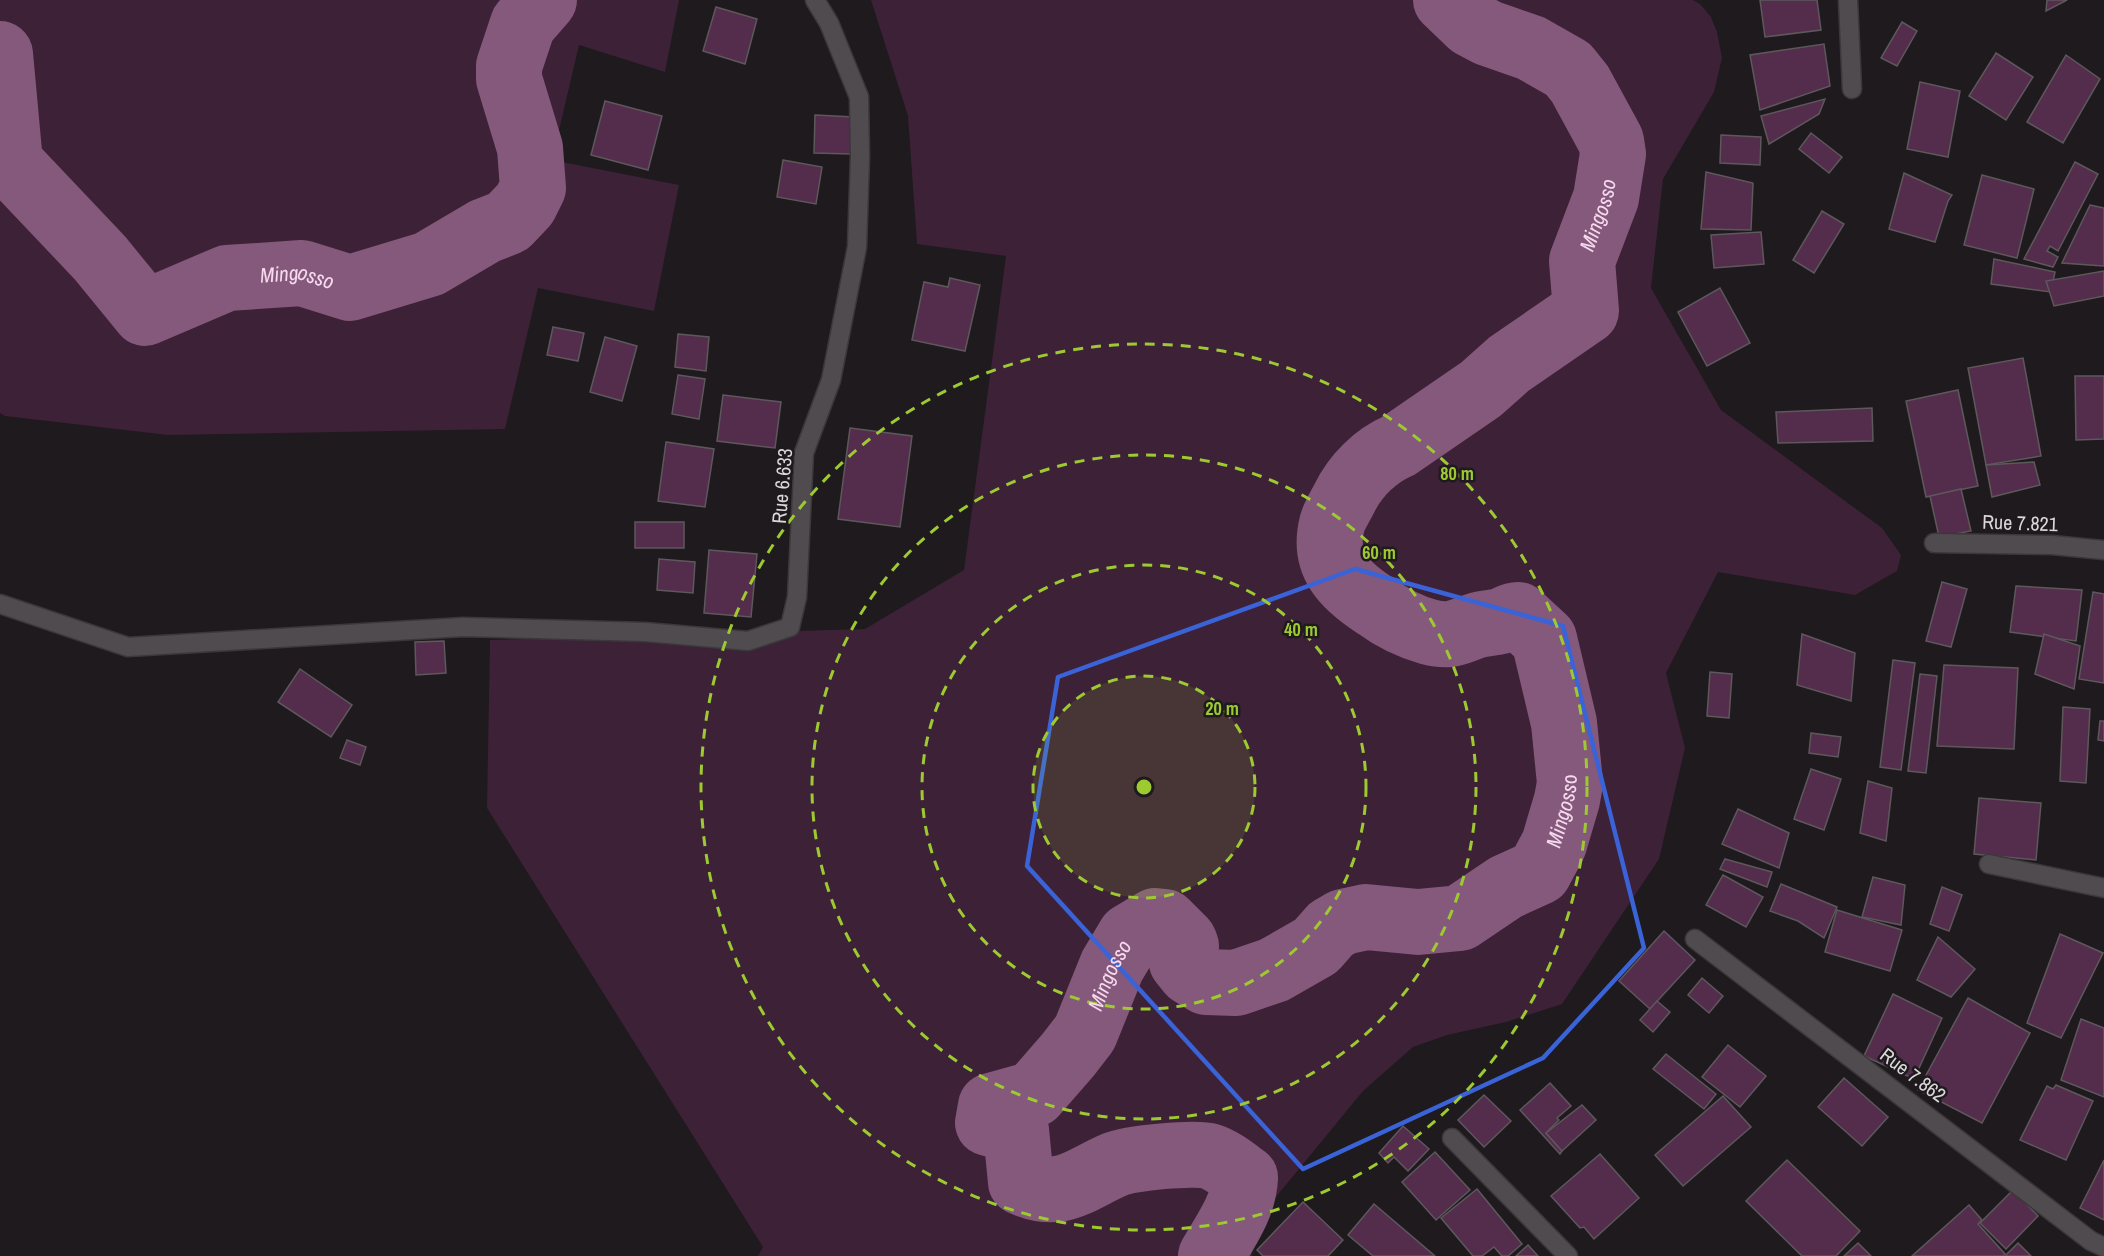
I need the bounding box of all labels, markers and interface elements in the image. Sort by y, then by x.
water label: Mingosso [1572,177,1623,255]
water label: Mingosso [259,258,338,296]
street label: Rue 6.633 [765,447,798,525]
text: 80 m [1440,461,1474,486]
street label: Rue 7.821 [1982,508,2058,537]
text: 60 m [1362,540,1396,565]
text: 40 m [1284,617,1318,642]
text: 20 m [1205,696,1239,721]
water label: Mingosso [1539,773,1584,851]
centre of rings [1134,777,1154,797]
water label: Mingosso [1081,934,1138,1015]
street label: Rue 7.862 [1875,1041,1952,1108]

